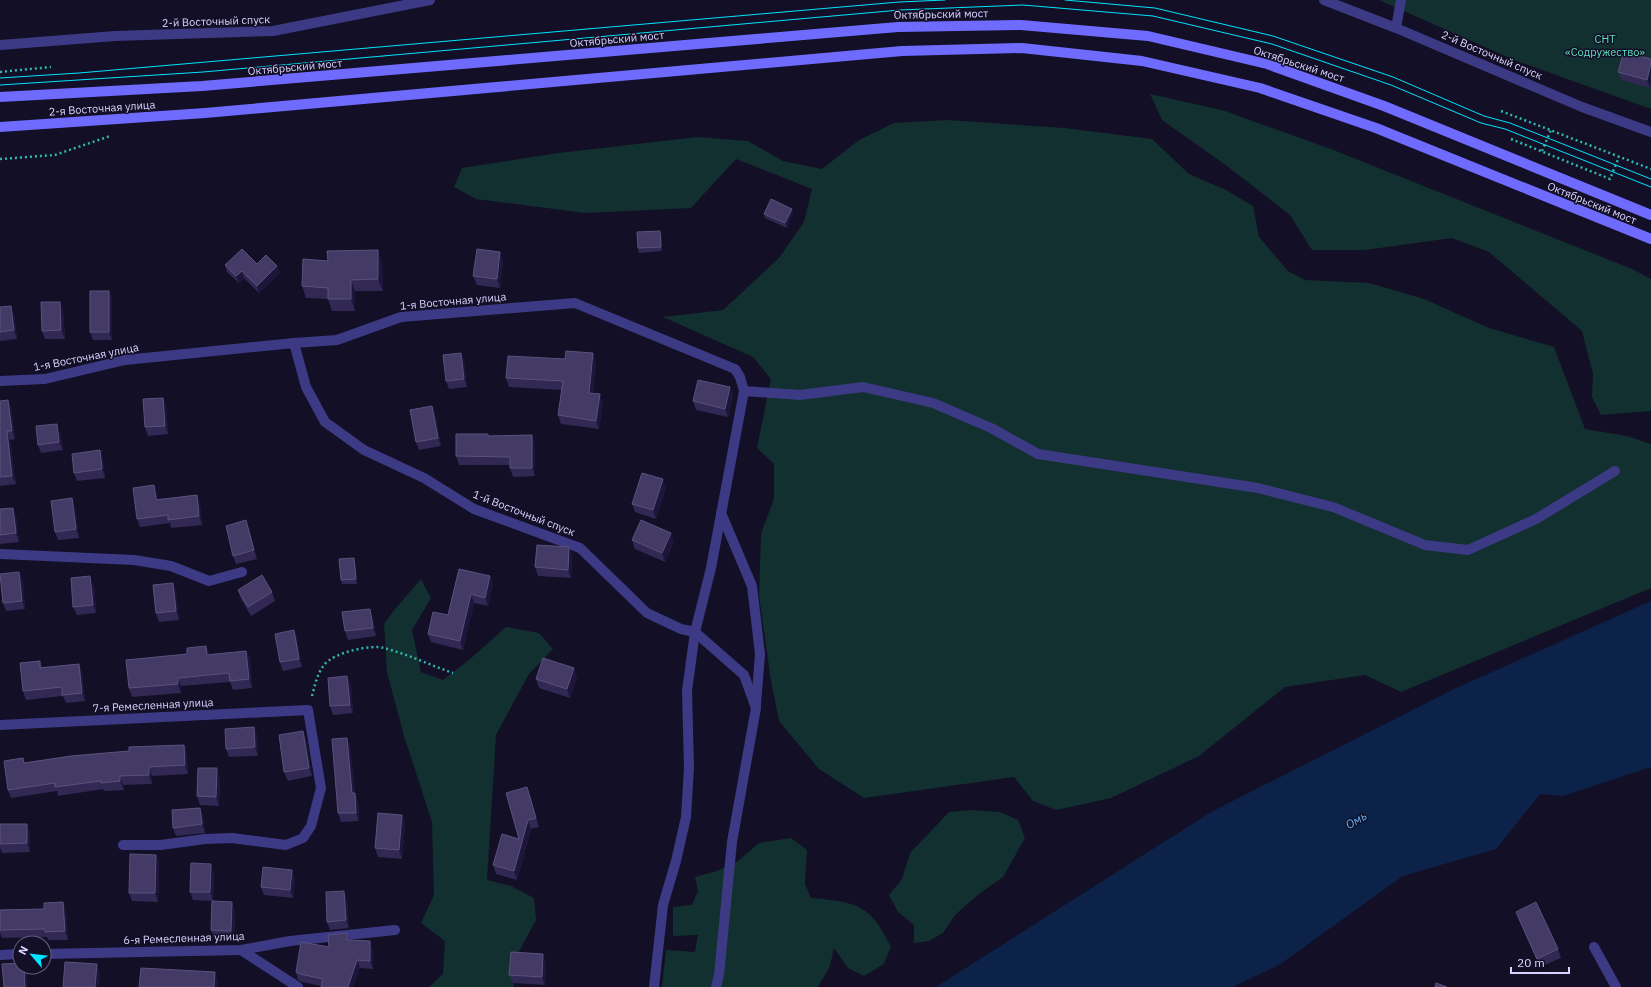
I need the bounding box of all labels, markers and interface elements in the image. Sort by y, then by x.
street label: Октябрьский мост [893,6,989,22]
street label: 2-й Восточный спуск [162,12,270,30]
street label: 2-й Восточный спуск [1439,27,1545,83]
street label: Октябрьский мост [569,28,665,50]
park label: СНТ «Содружество» [1565,32,1645,59]
street label: Октябрьский мост [1252,43,1346,85]
street label: Октябрьский мост [247,56,343,78]
street label: 2-я Восточная улица [48,97,156,119]
street label: Октябрьский мост [1545,179,1639,227]
street label: 1-я Восточная улица [399,289,507,313]
street label: 1-я Восточная улица [32,340,140,374]
street label: 1-й Восточный спуск [471,487,577,539]
street label: 7-я Ремесленная улица [92,695,214,715]
water label: Омь [1343,808,1369,832]
street label: 6-я Ремесленная улица [123,929,245,947]
north arrow [12,935,52,975]
text: N [15,943,31,957]
scale bar [1511,949,1569,975]
text: 20 m [1517,955,1545,970]

